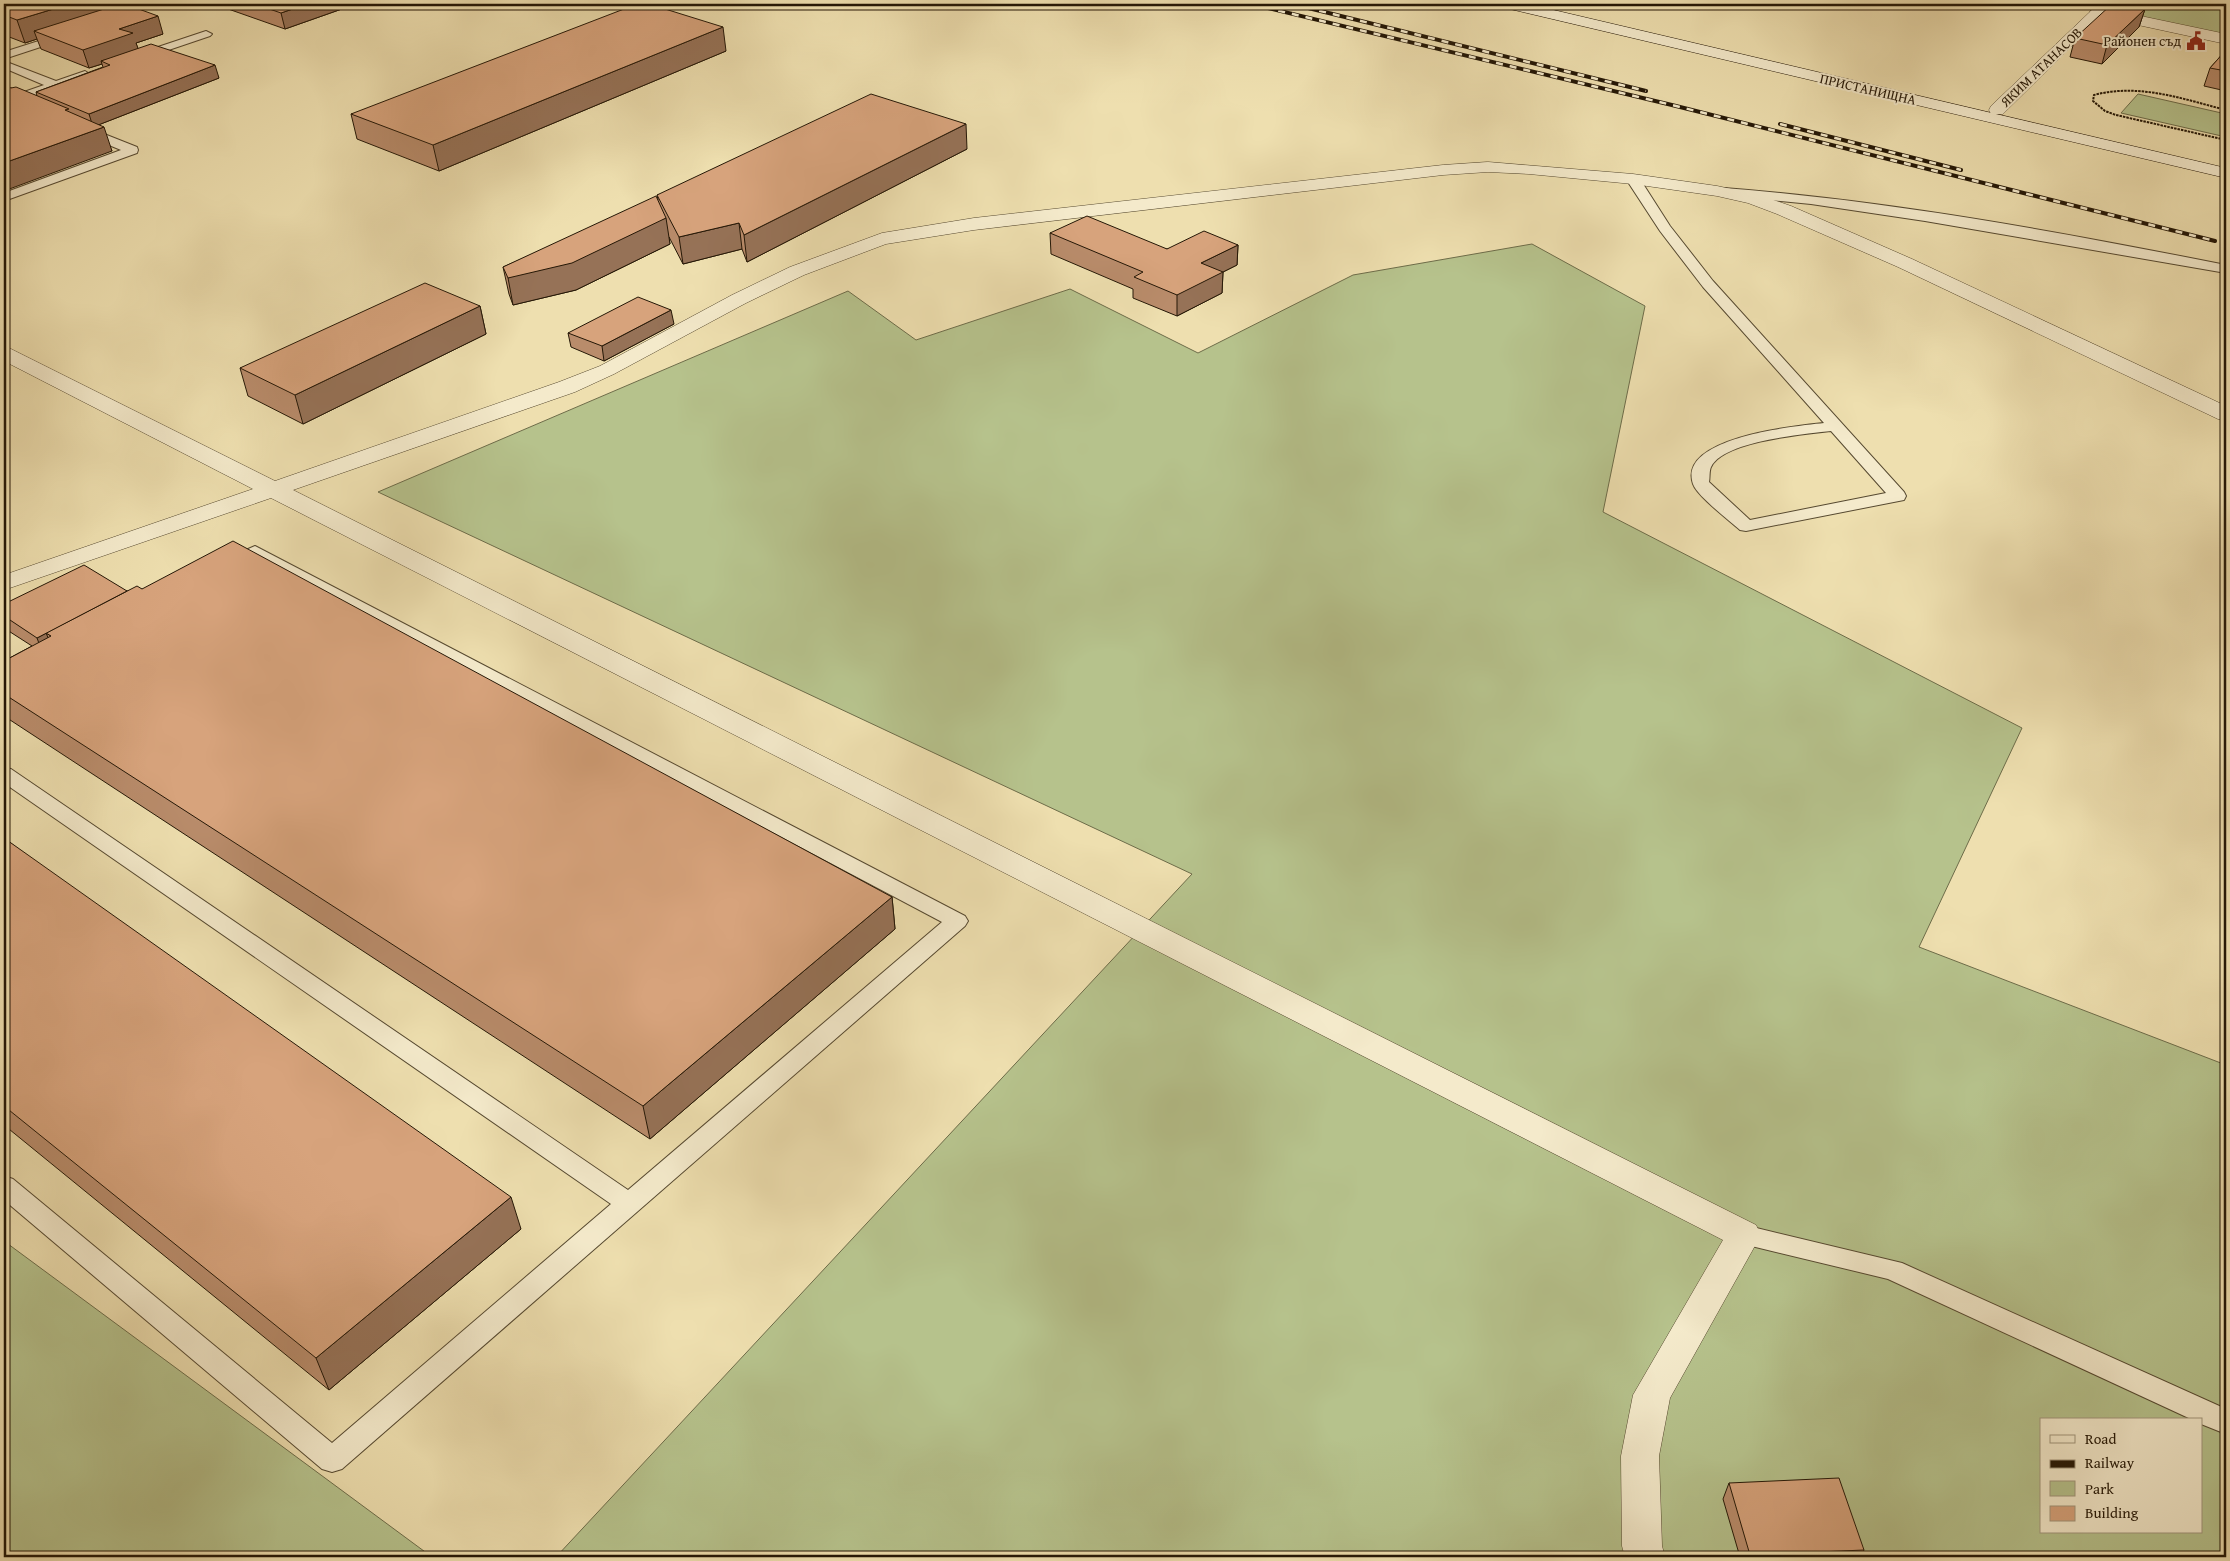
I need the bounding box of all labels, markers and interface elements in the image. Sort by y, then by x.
street label: ЯКИМ АТАНАСОВ [1995,23,2086,112]
public building icon: Районен съд [2185,30,2207,52]
place label: Районен съд [2103,31,2181,51]
street label: ПРИСТАНИЩНА [1818,68,1919,110]
legend [2040,1418,2202,1534]
text: Road [2085,1428,2116,1449]
text: Railway [2085,1452,2135,1473]
text: Park [2085,1478,2114,1499]
text: Building [2085,1502,2139,1523]

